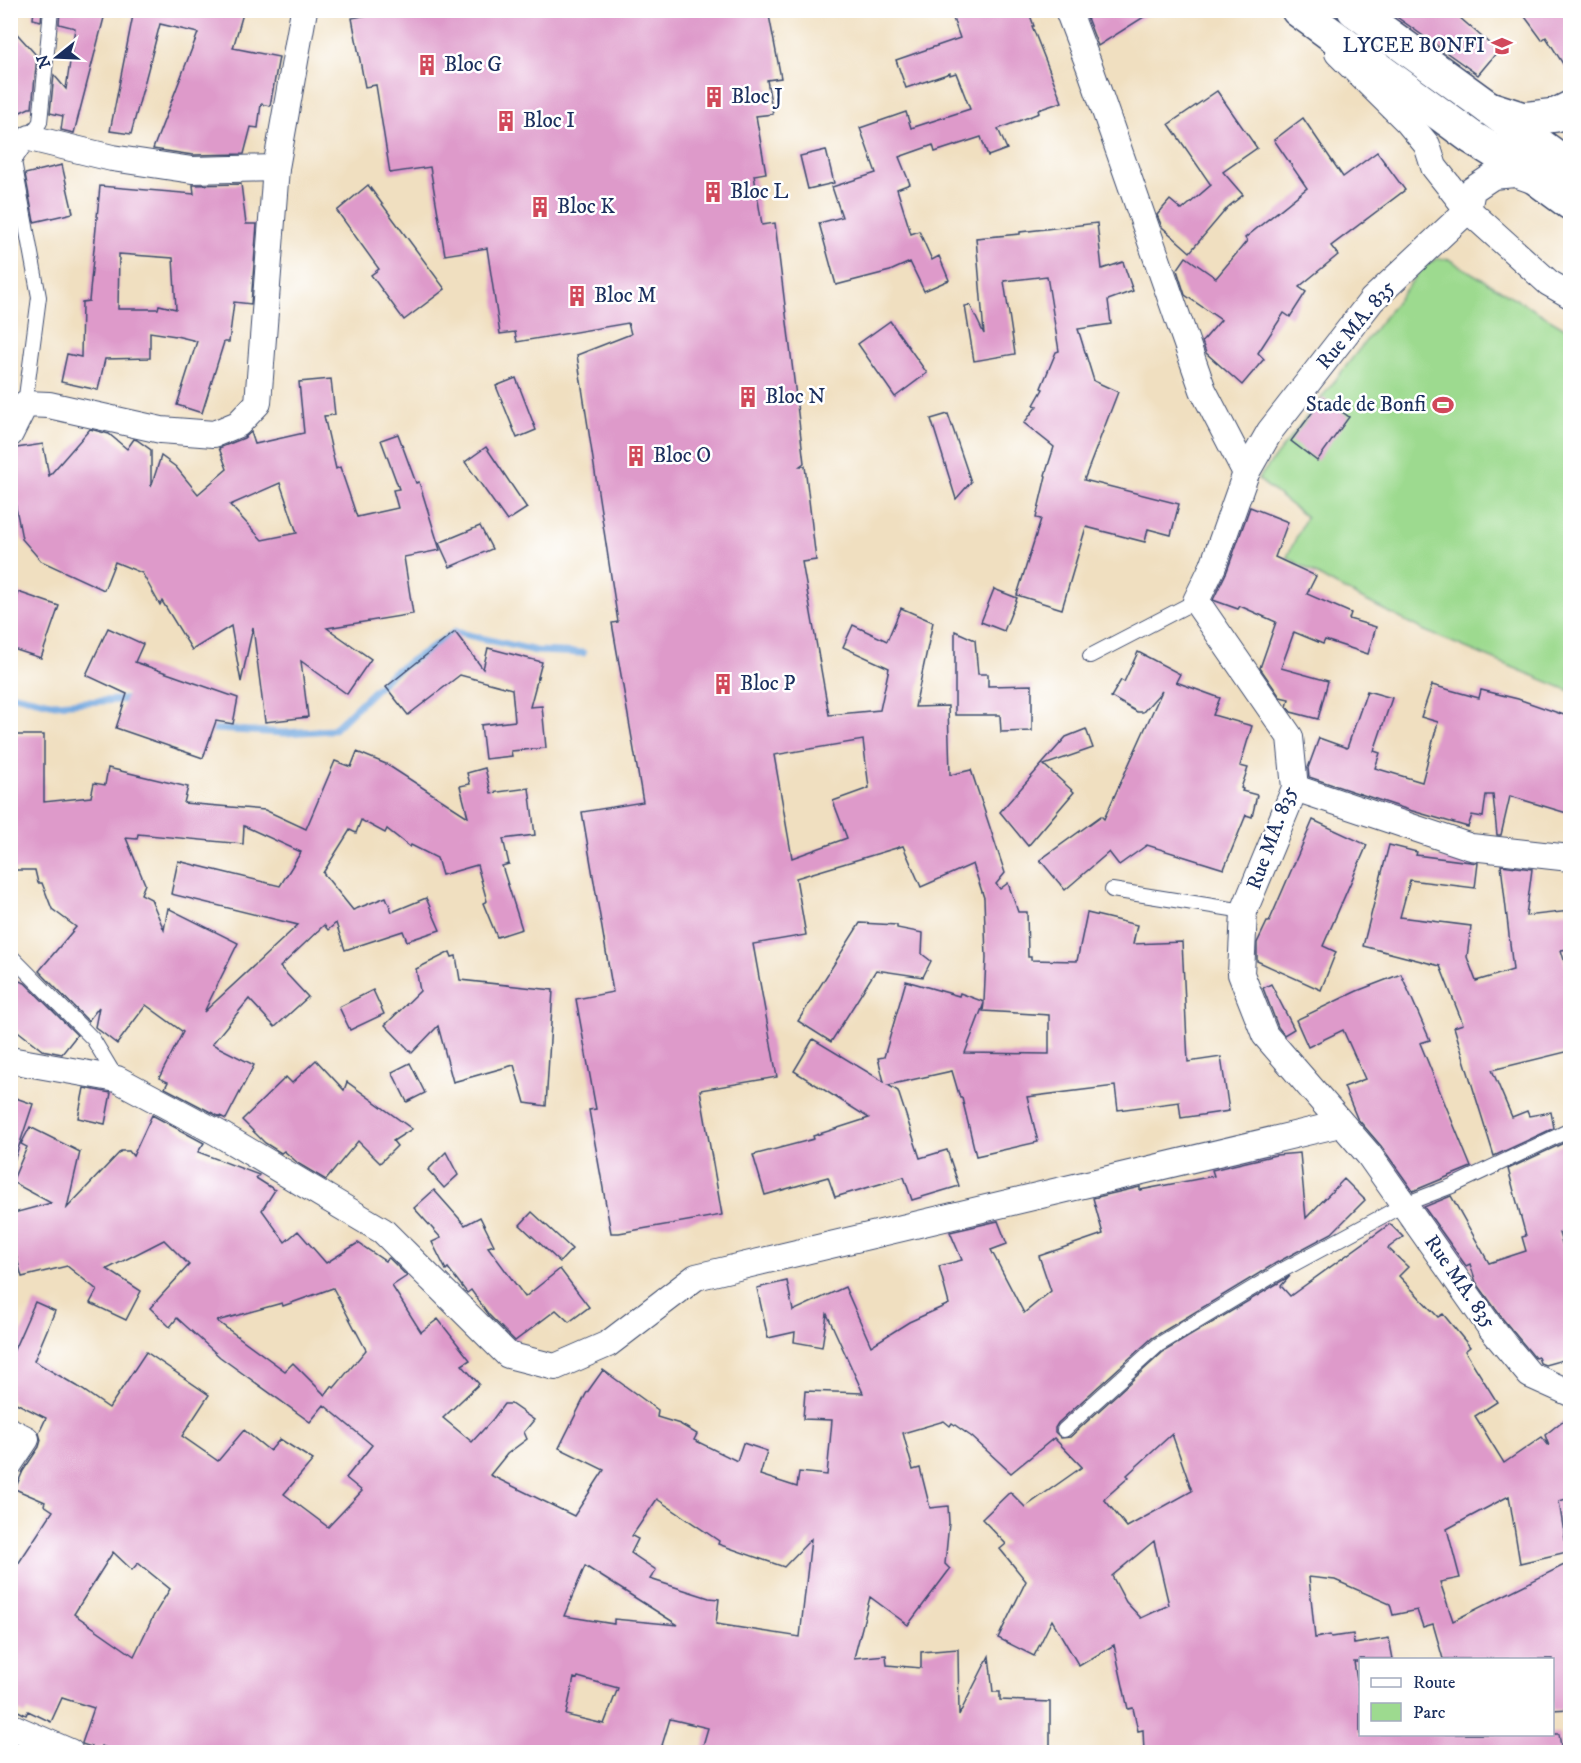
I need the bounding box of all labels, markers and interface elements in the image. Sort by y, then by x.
north arrow [27,27,87,87]
place label: LYCEE BONFI [1343,33,1485,59]
school or university icon: LYCEE BONFI [1490,34,1514,58]
text: N [32,52,55,71]
place label: Bloc G [444,52,502,78]
building icon: Bloc G [415,53,439,77]
place label: Bloc J [731,84,783,110]
building icon: Bloc J [702,85,726,109]
place label: Bloc I [523,108,575,134]
building icon: Bloc I [494,109,518,133]
place label: Bloc L [730,179,788,205]
building icon: Bloc L [701,180,725,204]
place label: Bloc K [557,194,615,220]
building icon: Bloc K [528,195,552,219]
street label: Rue MA. 835 [1311,275,1401,375]
place label: Bloc M [594,283,656,309]
building icon: Bloc M [565,284,589,308]
place label: Bloc N [765,384,825,410]
building icon: Bloc N [736,385,760,409]
place label: Stade de Bonfi [1306,392,1426,418]
sports icon: Stade de Bonfi [1431,393,1455,417]
place label: Bloc O [653,443,711,469]
building icon: Bloc O [624,444,648,468]
place label: Bloc P [740,671,795,697]
building icon: Bloc P [711,672,735,696]
street label: Rue MA. 835 [1241,783,1303,893]
street label: Rue MA. 835 [1418,1230,1502,1334]
legend [1359,1658,1554,1736]
text: Route [1413,1672,1456,1694]
text: Parc [1413,1702,1446,1724]

